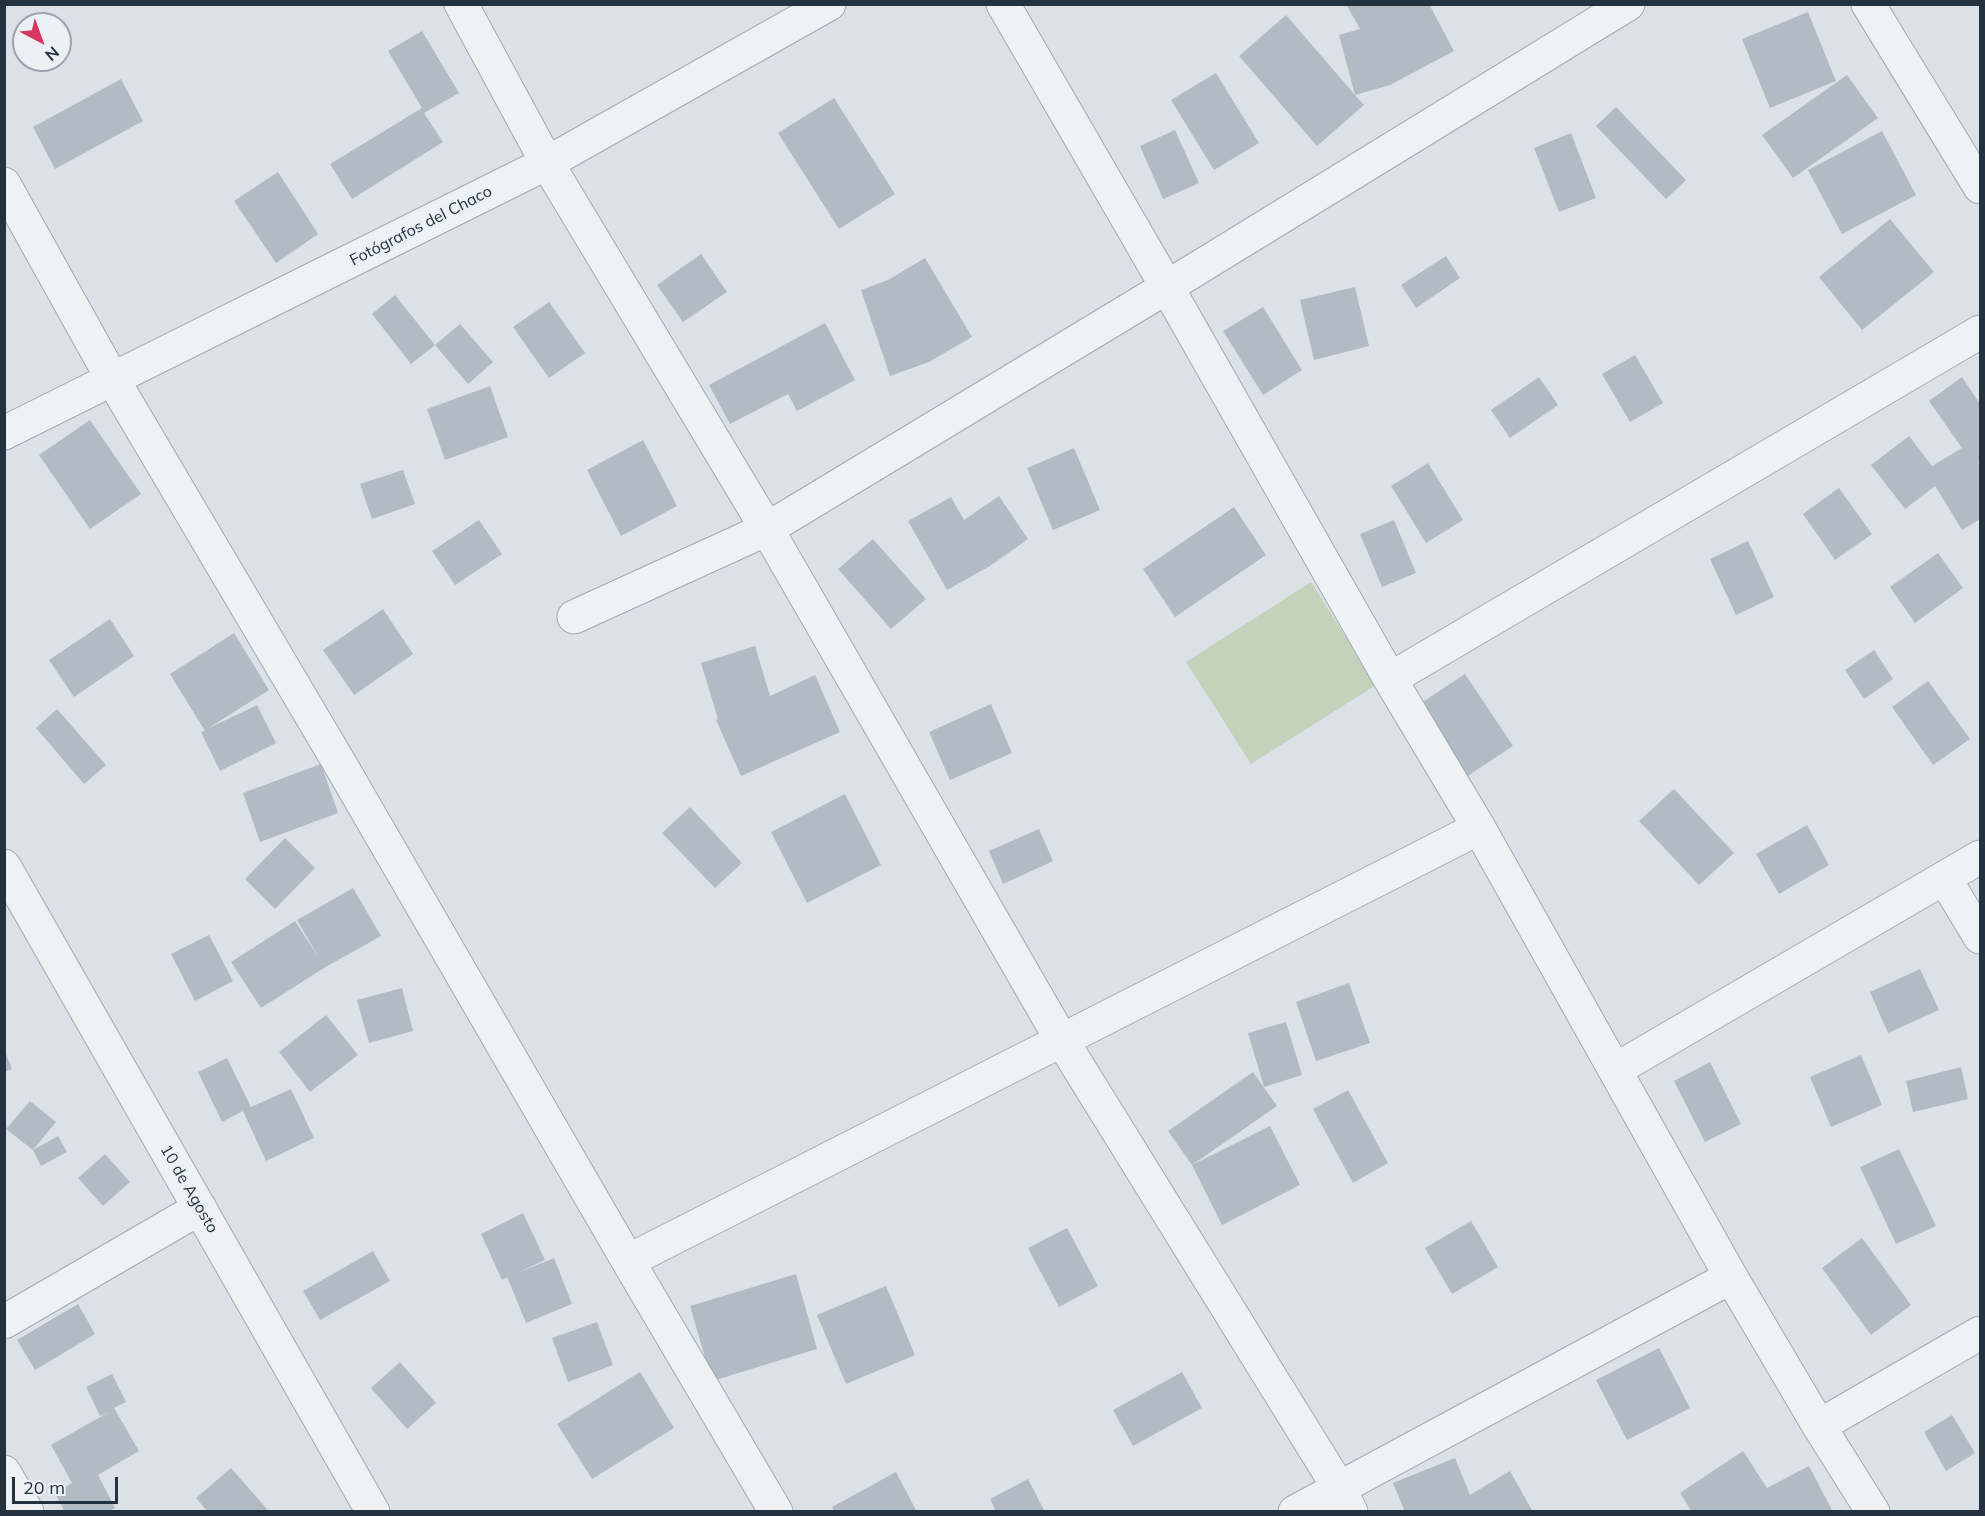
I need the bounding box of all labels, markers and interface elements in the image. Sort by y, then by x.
north arrow [12,12,72,72]
text: N [41,43,64,66]
street label: Fotógrafos del Chaco [347,182,495,270]
street label: 10 de Agosto [156,1141,222,1237]
scale bar [15,1465,122,1503]
text: 20 m [23,1476,65,1499]

